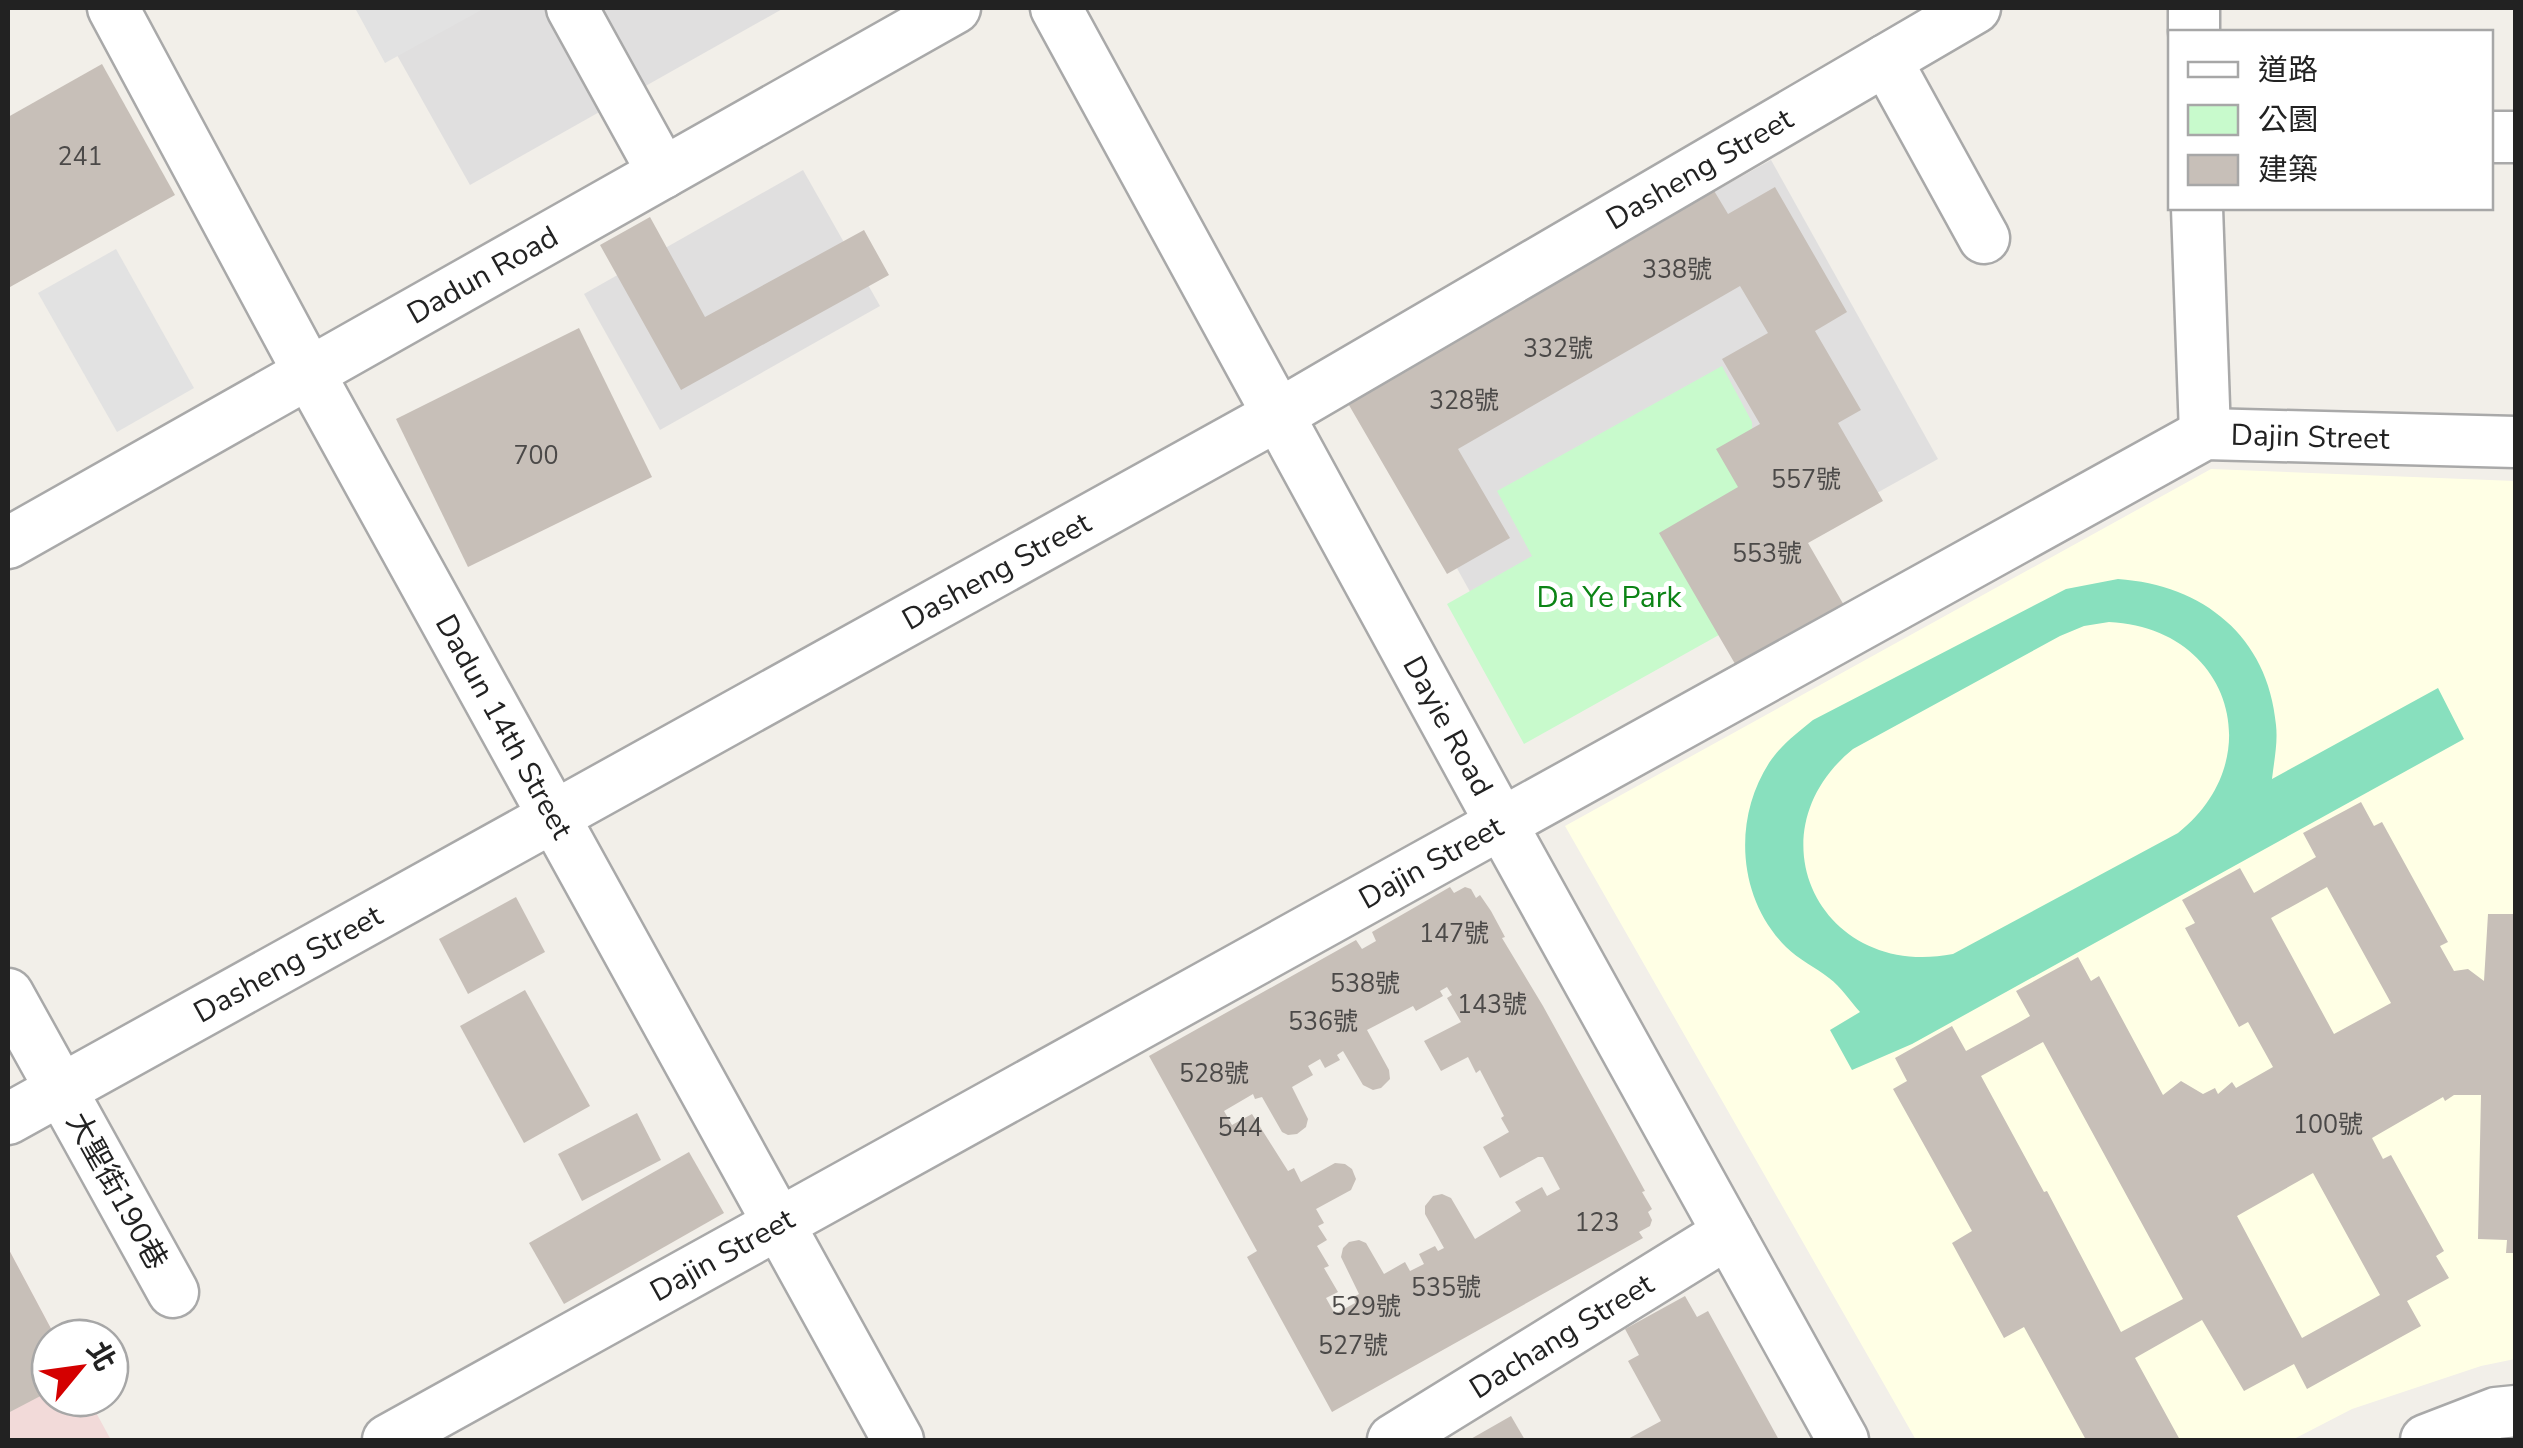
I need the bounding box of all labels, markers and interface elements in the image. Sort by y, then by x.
legend [2168,30,2493,210]
text: 道路 [2258,50,2318,91]
street label: Dasheng Street [1599,99,1801,240]
text: 公園 [2258,100,2318,141]
house number: 241 [57,140,103,174]
text: 建築 [2258,150,2318,191]
street label: Dadun Road [400,216,566,334]
house number: 338號 [1642,253,1712,287]
house number: 332號 [1523,332,1593,366]
house number: 328號 [1429,384,1499,418]
street label: Dajin Street [2230,415,2390,460]
house number: 700 [513,439,559,473]
house number: 557號 [1771,463,1841,497]
street label: Dasheng Street [895,503,1099,640]
house number: 553號 [1732,537,1802,571]
park label: Da Ye Park [1537,577,1682,618]
street label: Dadun 14th Street [425,607,582,847]
street label: Dayie Road [1393,649,1502,804]
street label: Dajin Street [1352,806,1511,919]
street label: Dasheng Street [186,895,390,1033]
house number: 147號 [1419,917,1489,951]
house number: 538號 [1330,967,1400,1001]
house number: 143號 [1457,988,1527,1022]
house number: 536號 [1288,1005,1358,1039]
house number: 528號 [1179,1057,1249,1091]
street label: 大聖街190巷 [56,1105,177,1277]
house number: 100號 [2293,1108,2363,1142]
house number: 544 [1217,1111,1263,1145]
street label: Dajin Street [643,1199,802,1312]
house number: 123 [1574,1206,1620,1240]
street label: Dachang Street [1462,1264,1662,1409]
house number: 535號 [1411,1271,1481,1305]
house number: 529號 [1331,1290,1401,1324]
north arrow [30,1318,130,1418]
house number: 527號 [1318,1329,1388,1363]
text: 北 [78,1335,124,1378]

